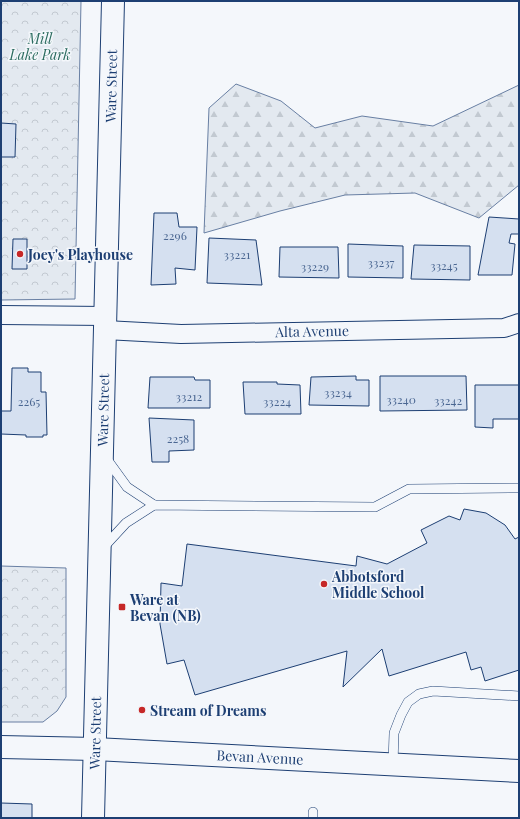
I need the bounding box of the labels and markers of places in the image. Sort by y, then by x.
place label: Joey's Playhouse [27,245,133,264]
marker: Joey's Playhouse [15,249,25,259]
place label: Abbotsford Middle School [331,567,425,602]
marker: Abbotsford Middle School [319,579,329,589]
place label: Ware at Bevan (NB) [129,590,201,625]
marker: Ware at Bevan (NB) [117,602,127,612]
place label: Stream of Dreams [150,701,266,720]
marker: Stream of Dreams [137,705,147,715]

